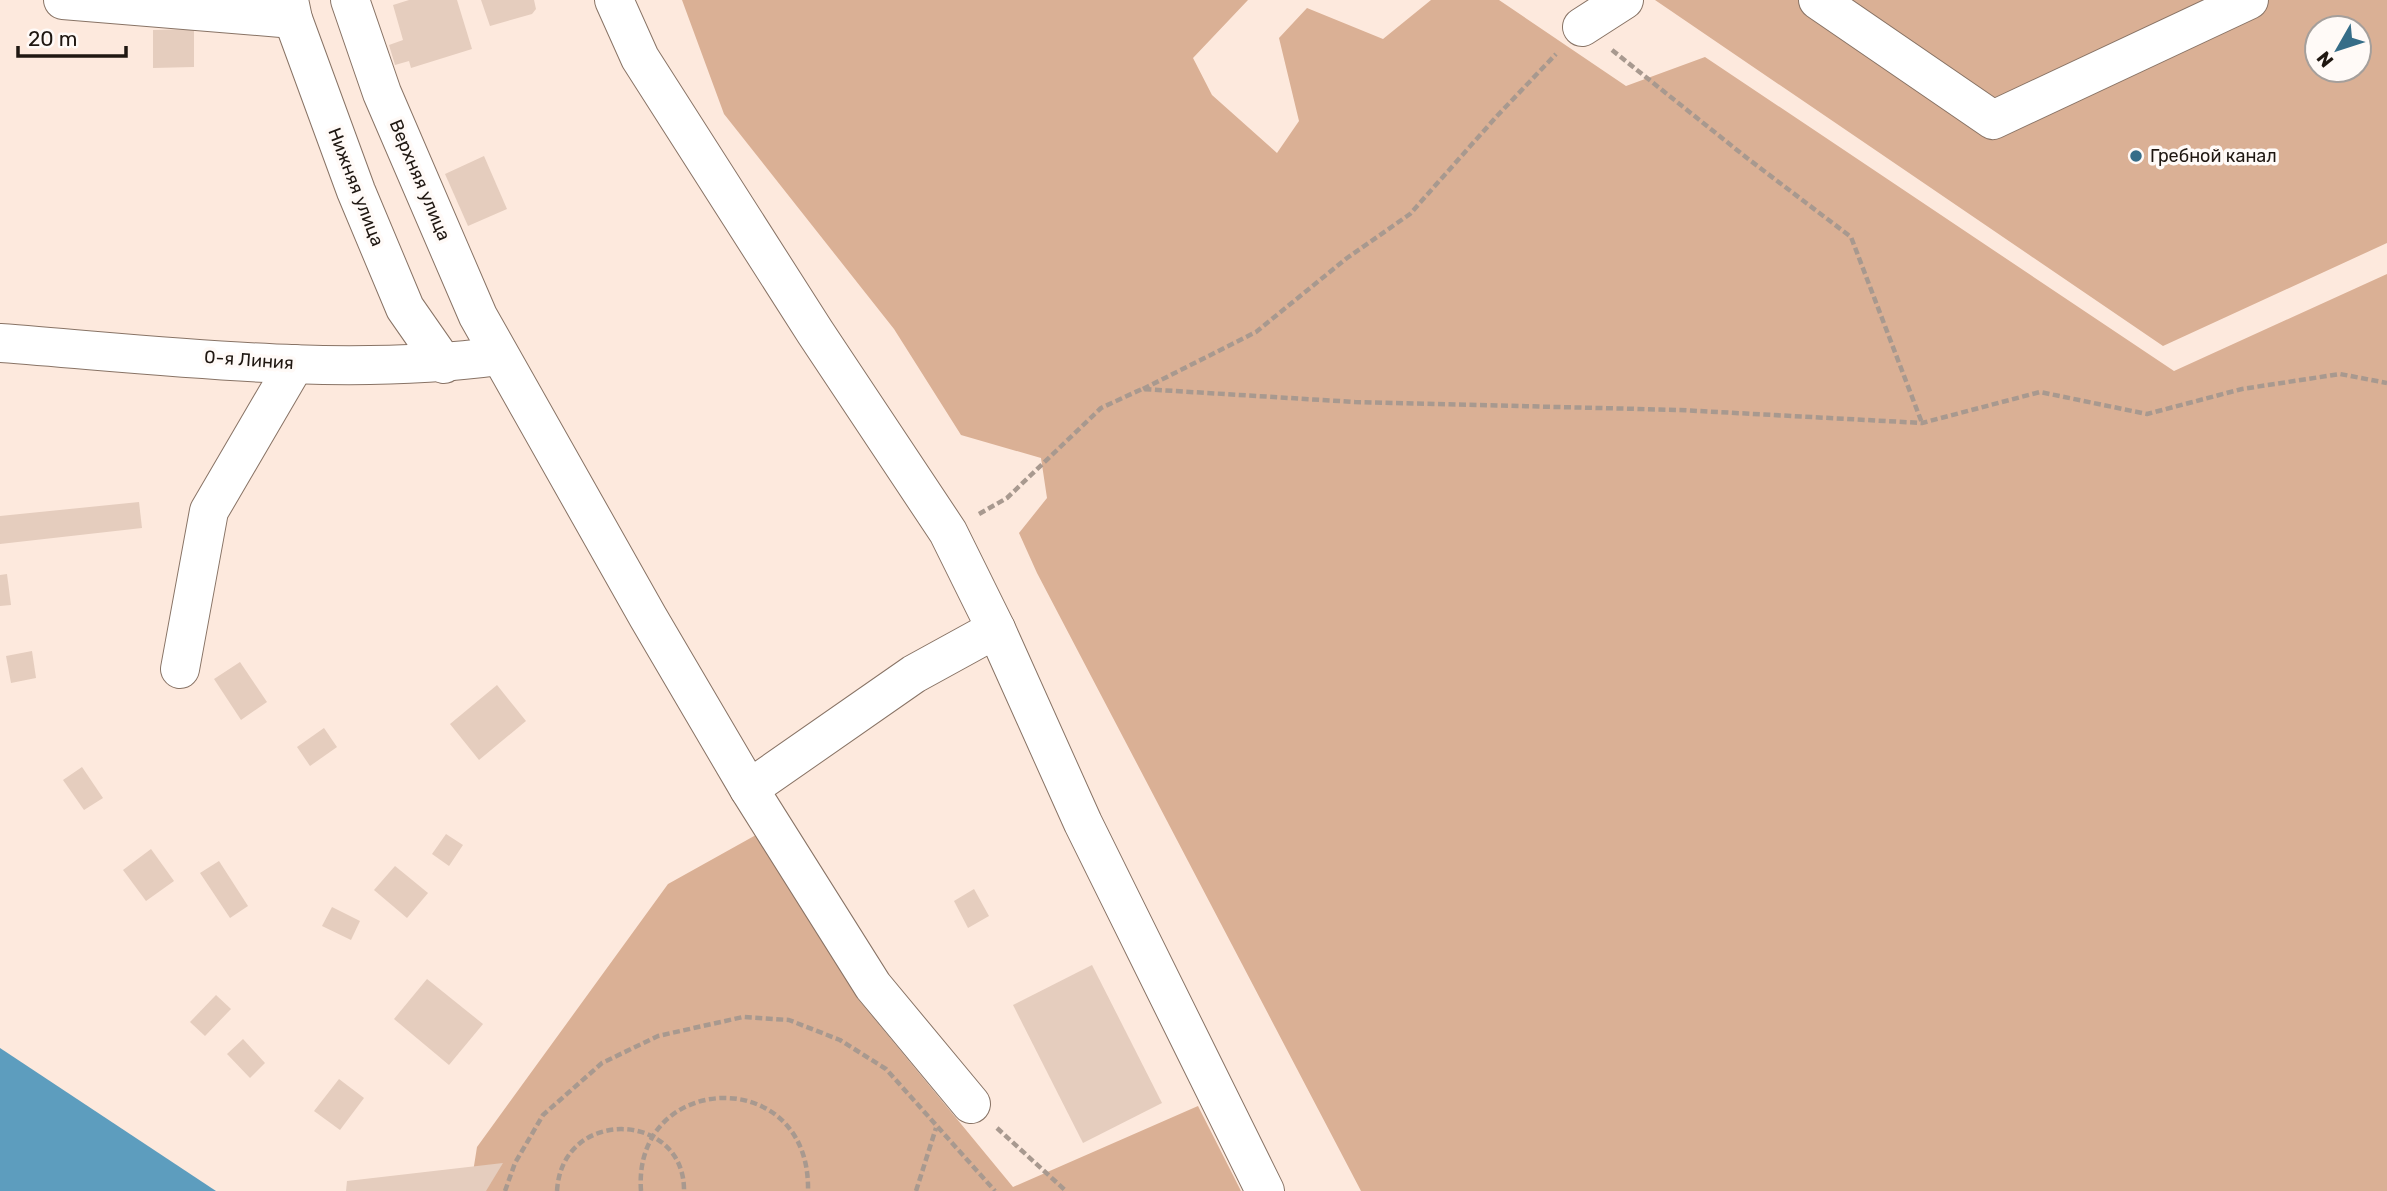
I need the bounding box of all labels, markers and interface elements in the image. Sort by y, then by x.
scale bar [18,14,126,58]
north arrow [2303,14,2373,84]
text: 20 m [28,26,77,51]
text: N [2312,47,2338,72]
street label: Верхняя улица [385,116,455,244]
street label: Нижняя улица [323,125,389,249]
place label: Гребной канал [2150,145,2277,167]
marker: Гребной канал [2128,148,2144,164]
street label: 0-я Линия [203,346,295,374]

